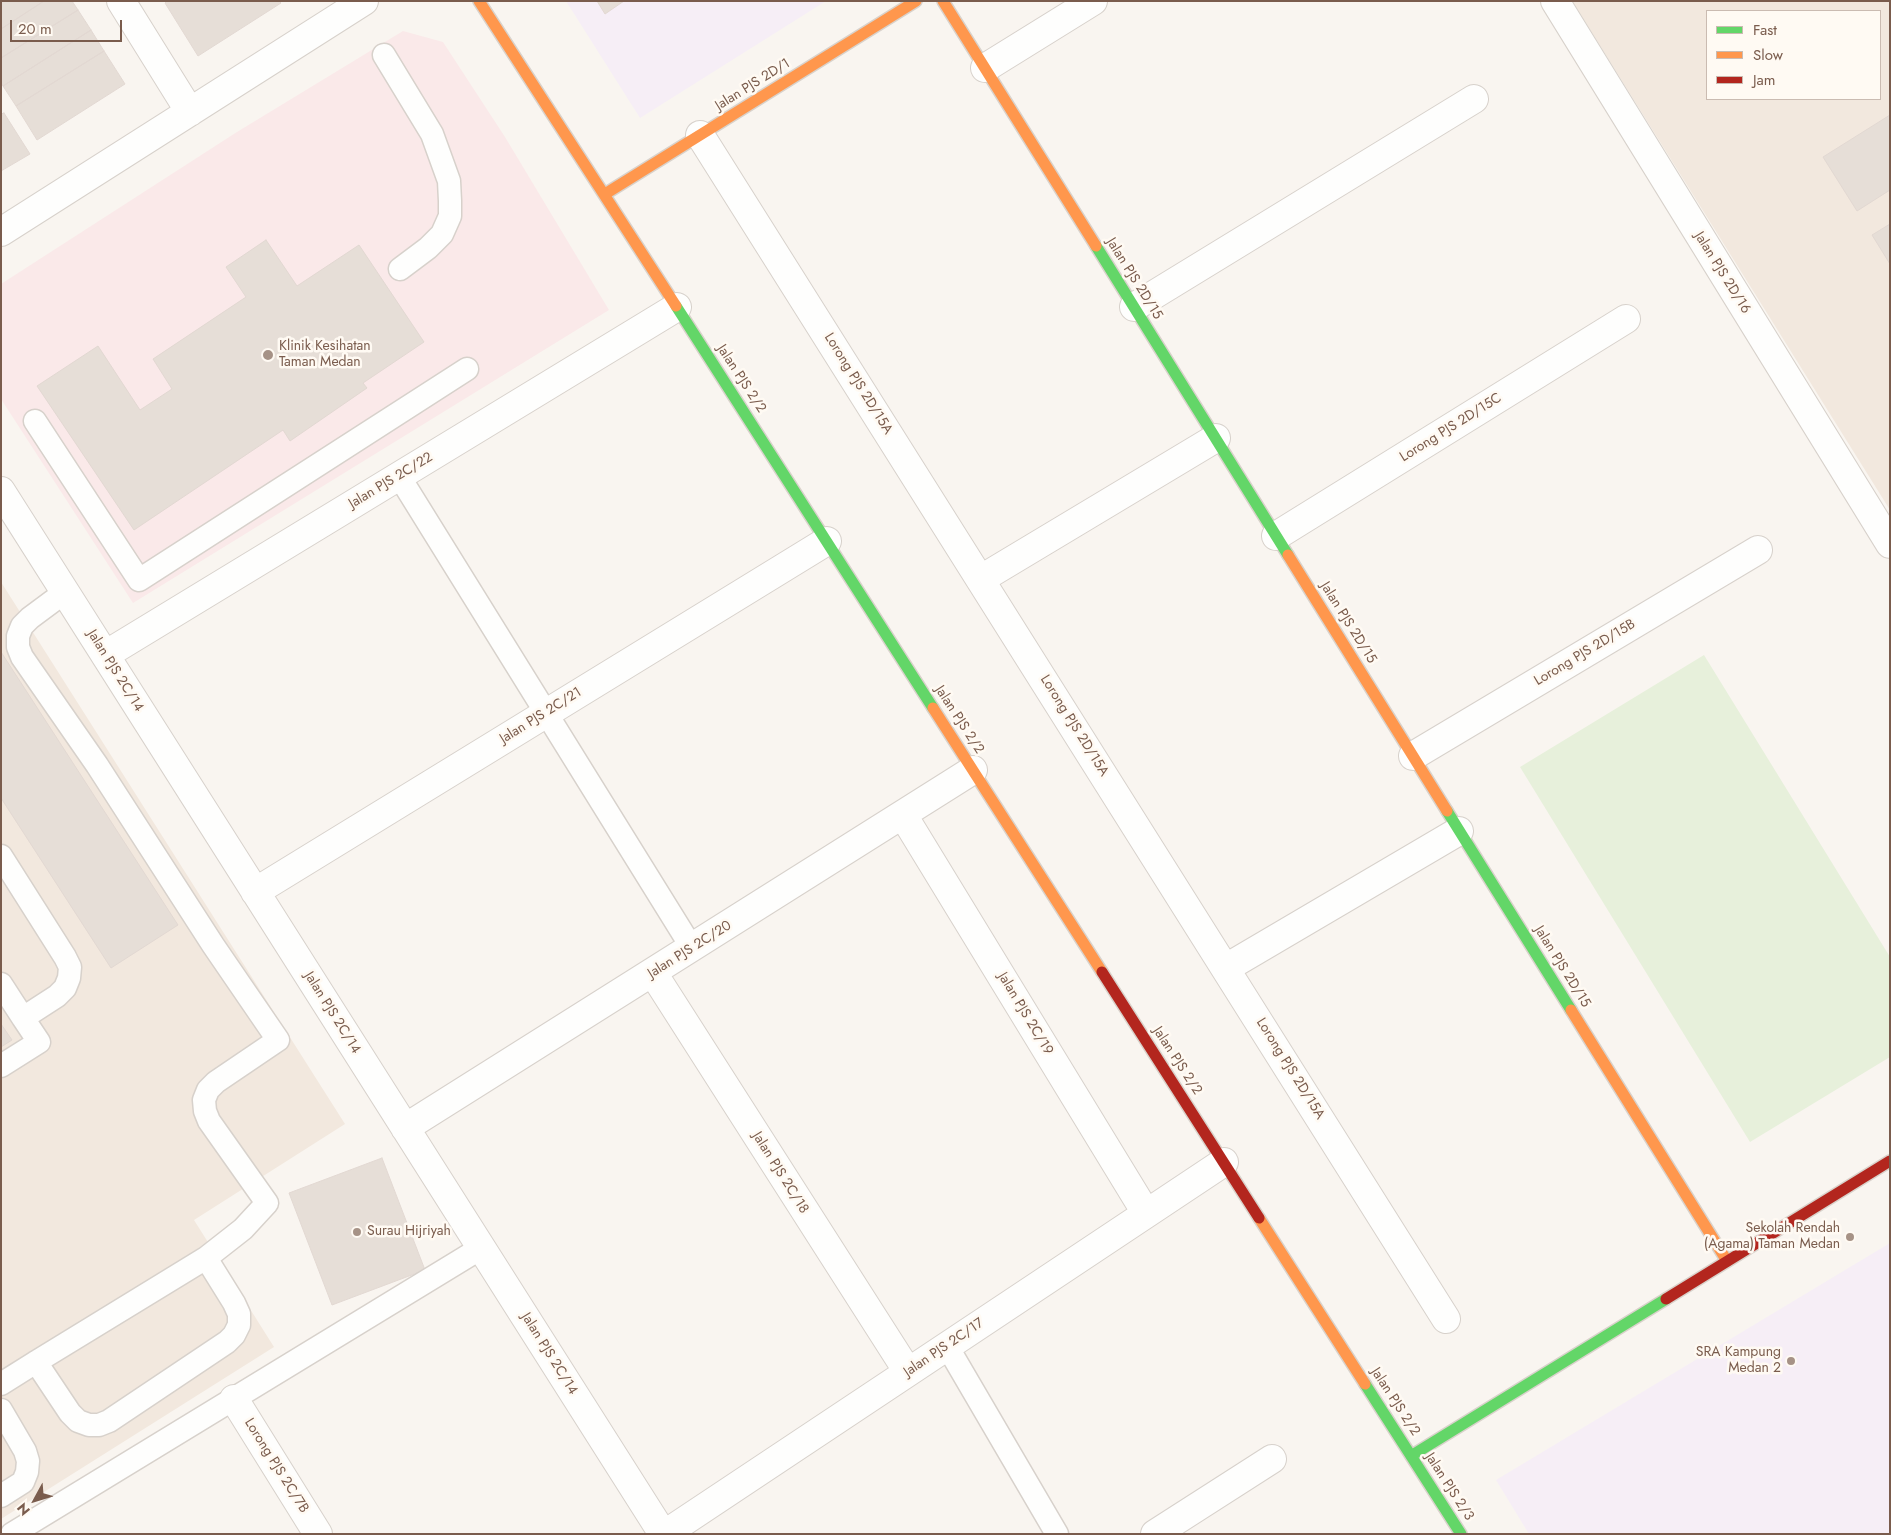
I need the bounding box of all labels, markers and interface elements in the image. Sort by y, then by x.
scale bar [12,10,125,42]
legend [1706,10,1881,100]
text: 20 m [18,18,52,40]
text: Fast [1753,19,1777,41]
text: Slow [1753,44,1783,66]
street label: Jalan PJS 2D/1 [712,55,794,115]
text: Jam [1753,69,1776,91]
street label: Jalan PJS 2D/16 [1690,229,1754,317]
street label: Jalan PJS 2D/15 [1102,235,1166,323]
street label: Lorong PJS 2D/15A [820,330,896,438]
place label: Klinik Kesihatan Taman Medan [279,339,371,372]
street label: Jalan PJS 2/2 [713,342,769,416]
marker: Klinik Kesihatan Taman Medan [261,348,275,362]
street label: Lorong PJS 2D/15C [1397,390,1505,466]
street label: Jalan PJS 2C/22 [346,449,436,513]
street label: Jalan PJS 2D/15 [1316,579,1380,667]
street label: Lorong PJS 2D/15B [1531,616,1639,690]
street label: Jalan PJS 2C/14 [83,627,147,715]
street label: Lorong PJS 2D/15A [1036,672,1112,780]
street label: Jalan PJS 2/2 [931,683,987,757]
street label: Jalan PJS 2C/21 [497,684,585,748]
street label: Jalan PJS 2C/20 [645,918,735,982]
street label: Jalan PJS 2D/15 [1530,923,1594,1011]
street label: Jalan PJS 2C/14 [300,969,364,1057]
street label: Jalan PJS 2C/19 [994,970,1056,1058]
street label: Lorong PJS 2D/15A [1252,1015,1328,1123]
street label: Jalan PJS 2/2 [1149,1024,1205,1098]
street label: Jalan PJS 2C/18 [748,1129,812,1217]
place label: Sekolah Rendah (Agama) Taman Medan [1704,1221,1840,1254]
place label: Surau Hijriyah [367,1224,451,1240]
marker: Surau Hijriyah [351,1226,363,1238]
marker: Sekolah Rendah (Agama) Taman Medan [1844,1231,1856,1243]
street label: Jalan PJS 2C/14 [517,1310,581,1398]
street label: Jalan PJS 2C/17 [901,1315,987,1381]
place label: SRA Kampung Medan 2 [1696,1345,1781,1378]
marker: SRA Kampung Medan 2 [1785,1355,1797,1367]
street label: Jalan PJS 2/2 [1367,1365,1423,1439]
street label: Lorong PJS 2C/7B [240,1416,312,1516]
street label: Jalan PJS 2/3 [1421,1450,1477,1524]
north arrow [10,1475,60,1525]
text: N [12,1499,35,1520]

